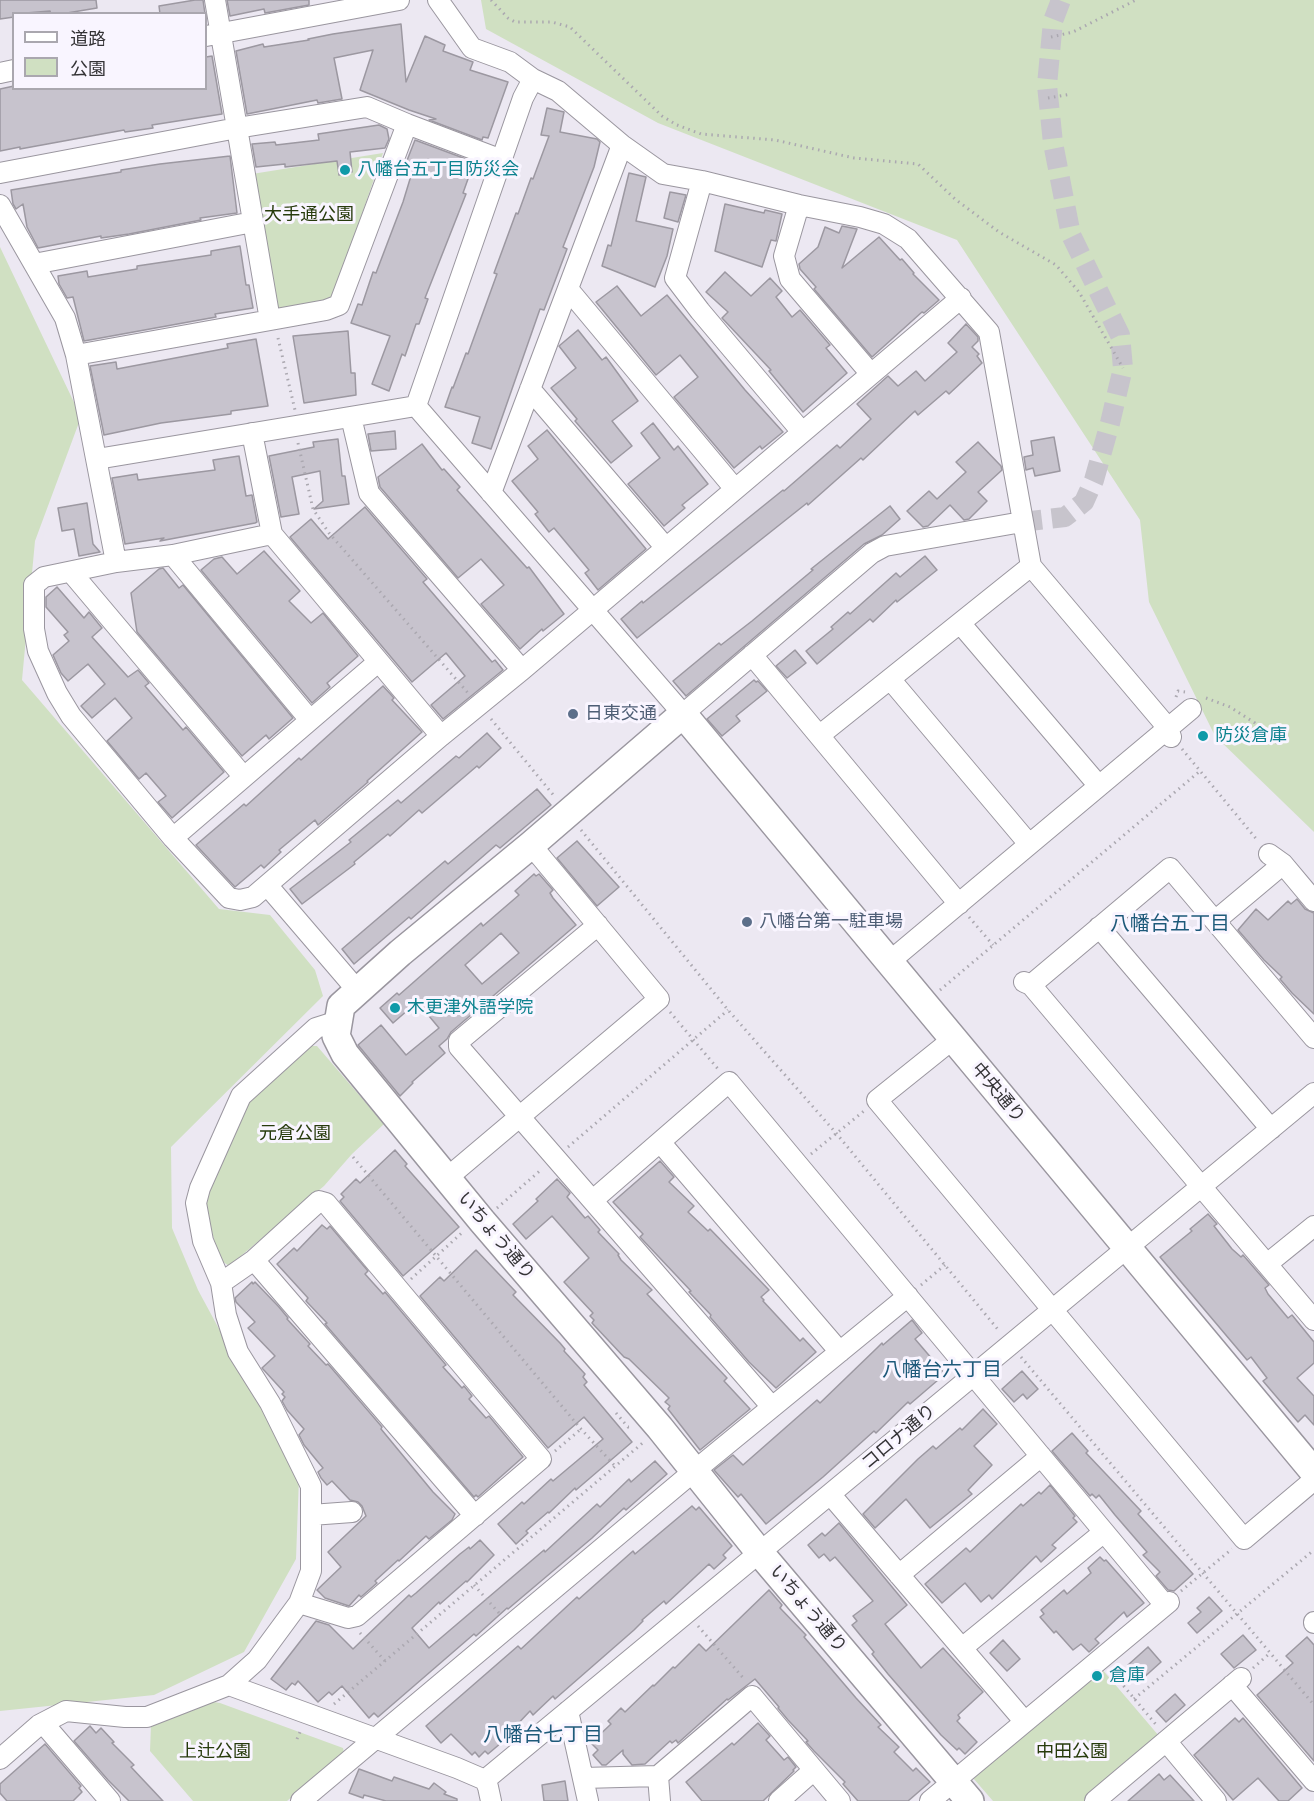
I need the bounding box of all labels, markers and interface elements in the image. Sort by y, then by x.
legend [12,12,207,90]
text: 道路 [70,27,106,50]
text: 公園 [70,57,106,80]
place label: 八幡台五丁目防災会 [357,159,519,181]
marker: 八幡台五丁目防災会 [338,163,352,177]
park label: 大手通公園 [264,204,354,226]
place label: 日東交通 [585,703,657,725]
marker: 日東交通 [566,707,580,721]
place label: 防災倉庫 [1215,725,1287,747]
marker: 防災倉庫 [1196,729,1210,743]
place label: 八幡台第一駐車場 [759,911,903,933]
district label: 八幡台五丁目 [1110,912,1230,936]
marker: 八幡台第一駐車場 [740,915,754,929]
place label: 木更津外語学院 [407,997,533,1019]
marker: 木更津外語学院 [388,1001,402,1015]
street label: 中央通り [967,1058,1029,1128]
park label: 元倉公園 [259,1123,331,1145]
street label: いちょう通り [453,1188,539,1284]
district label: 八幡台六丁目 [882,1358,1002,1382]
street label: コロナ通り [858,1400,940,1474]
street label: いちょう通り [765,1561,851,1657]
place label: 倉庫 [1109,1665,1145,1687]
marker: 倉庫 [1090,1669,1104,1683]
district label: 八幡台七丁目 [483,1723,603,1747]
park label: 上辻公園 [179,1741,251,1763]
park label: 中田公園 [1036,1741,1108,1763]

